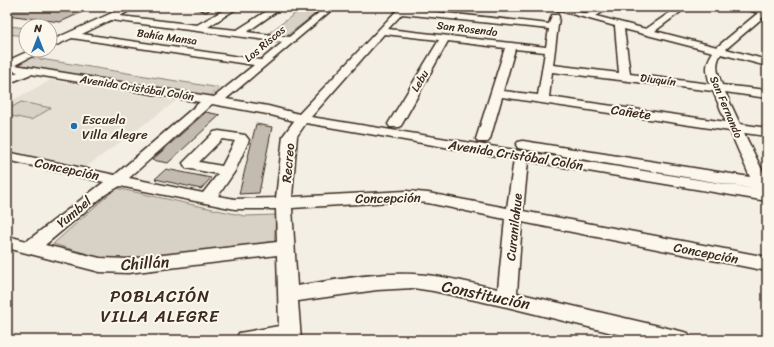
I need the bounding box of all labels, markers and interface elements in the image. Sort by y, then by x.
street label: San Rosendo [435,16,499,42]
north arrow [18,18,58,58]
text: N [33,19,42,38]
street label: Los Riscos [240,20,291,67]
street label: Bahía Mansa [136,23,199,51]
street label: Lebu [406,66,434,96]
street label: Diuquín [639,68,677,92]
street label: Avenida Cristóbal Colón [78,69,195,106]
street label: San Fernando [704,73,748,142]
street label: Cañete [609,98,653,126]
place label: Escuela Villa Alegre [82,108,148,146]
marker: Escuela Villa Alegre [69,121,79,131]
street label: Avenida Cristóbal Colón [446,133,585,177]
street label: Recreo [275,142,301,184]
street label: Concepción [33,151,101,187]
street label: Concepción [355,186,421,210]
street label: Yumbel [51,190,97,234]
street label: Curanilahue [499,192,529,262]
street label: Concepción [672,235,740,271]
street label: Chillán [120,247,171,279]
street label: Constitución [439,271,533,319]
district label: POBLACIÓN VILLA ALEGRE [101,281,220,331]

